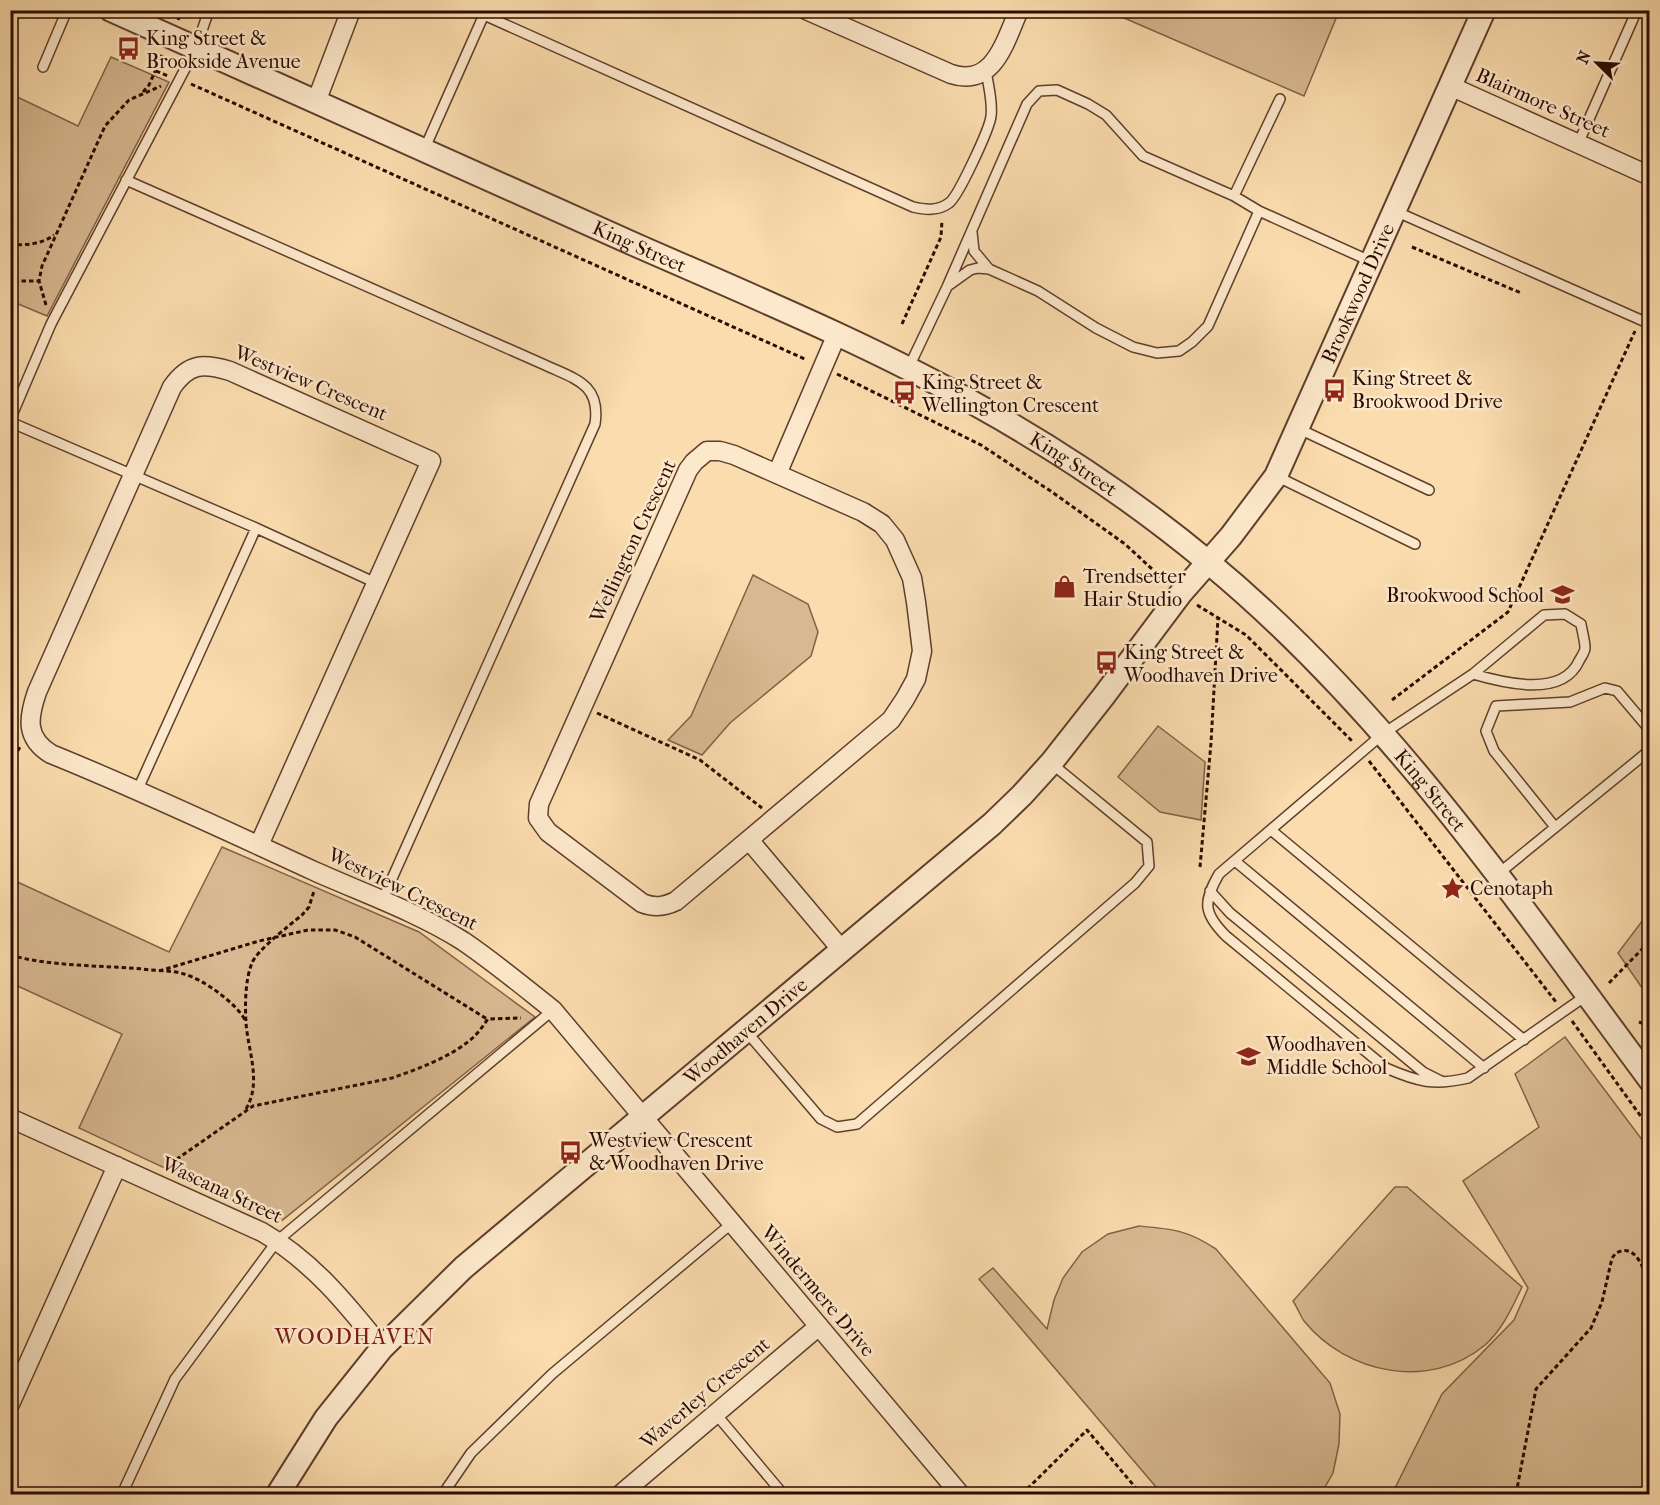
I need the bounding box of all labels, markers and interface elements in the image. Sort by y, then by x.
place label: King Street & Brookside Avenue [146,27,301,73]
north arrow [1567,33,1627,93]
bus stop icon: King Street & Brookside Avenue [115,36,141,62]
text: N [1573,47,1595,67]
street label: Blairmore Street [1472,63,1614,143]
street label: King Street [589,216,690,277]
street label: Brookwood Drive [1316,220,1399,367]
street label: Westview Crescent [230,340,391,426]
place label: King Street & Brookwood Drive [1352,367,1503,413]
place label: King Street & Wellington Crescent [921,371,1099,417]
bus stop icon: King Street & Brookwood Drive [1321,377,1347,403]
bus stop icon: King Street & Wellington Crescent [891,380,917,406]
street label: King Street [1025,427,1122,501]
street label: Wellington Crescent [585,456,681,627]
place label: Trendsetter Hair Studio [1083,565,1186,611]
shop icon: Trendsetter Hair Studio [1052,574,1078,600]
school or university icon: Brookwood School [1549,582,1575,608]
place label: Brookwood School [1386,584,1544,607]
place label: King Street & Woodhaven Drive [1123,641,1278,687]
bus stop icon: King Street & Woodhaven Drive [1093,650,1119,676]
street label: King Street [1390,744,1471,836]
street label: Westview Crescent [323,842,482,935]
place icon: Cenotaph [1439,875,1465,901]
place label: Cenotaph [1470,877,1554,900]
street label: Woodhaven Drive [678,973,812,1090]
place label: Woodhaven Middle School [1265,1033,1388,1079]
school or university icon: Woodhaven Middle School [1235,1043,1261,1069]
place label: Westview Crescent & Woodhaven Drive [588,1129,764,1175]
bus stop icon: Westview Crescent & Woodhaven Drive [558,1139,584,1165]
street label: Wascana Street [157,1151,286,1228]
street label: Windermere Drive [756,1220,880,1361]
district label: WOODHAVEN [274,1324,435,1350]
street label: Waverley Crescent [635,1332,774,1454]

